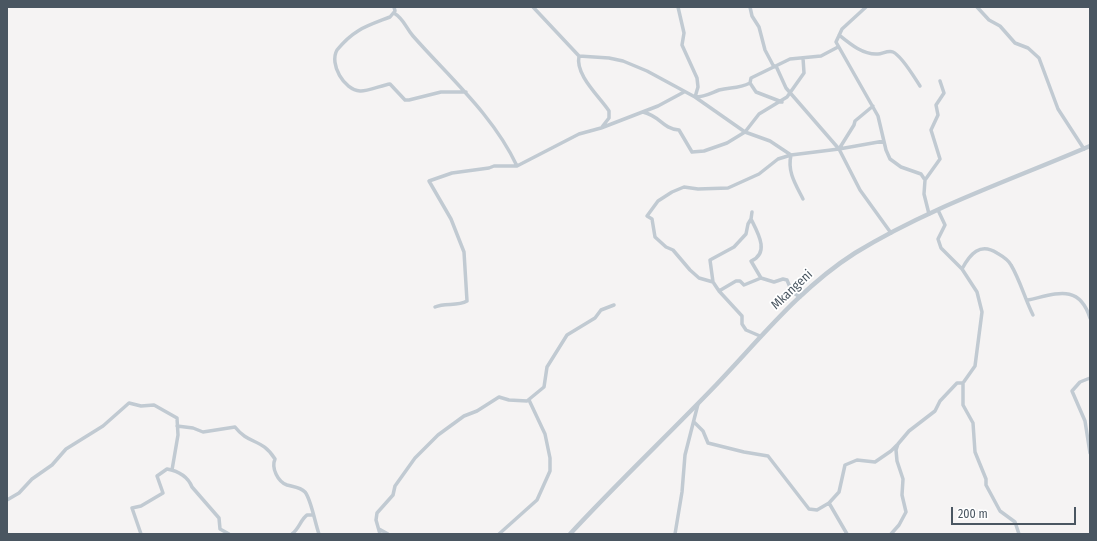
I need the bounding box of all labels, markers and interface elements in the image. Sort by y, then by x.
street label: Mkangeni [768,267,816,313]
scale bar [953,499,1078,525]
text: 200 m [958,507,988,521]

